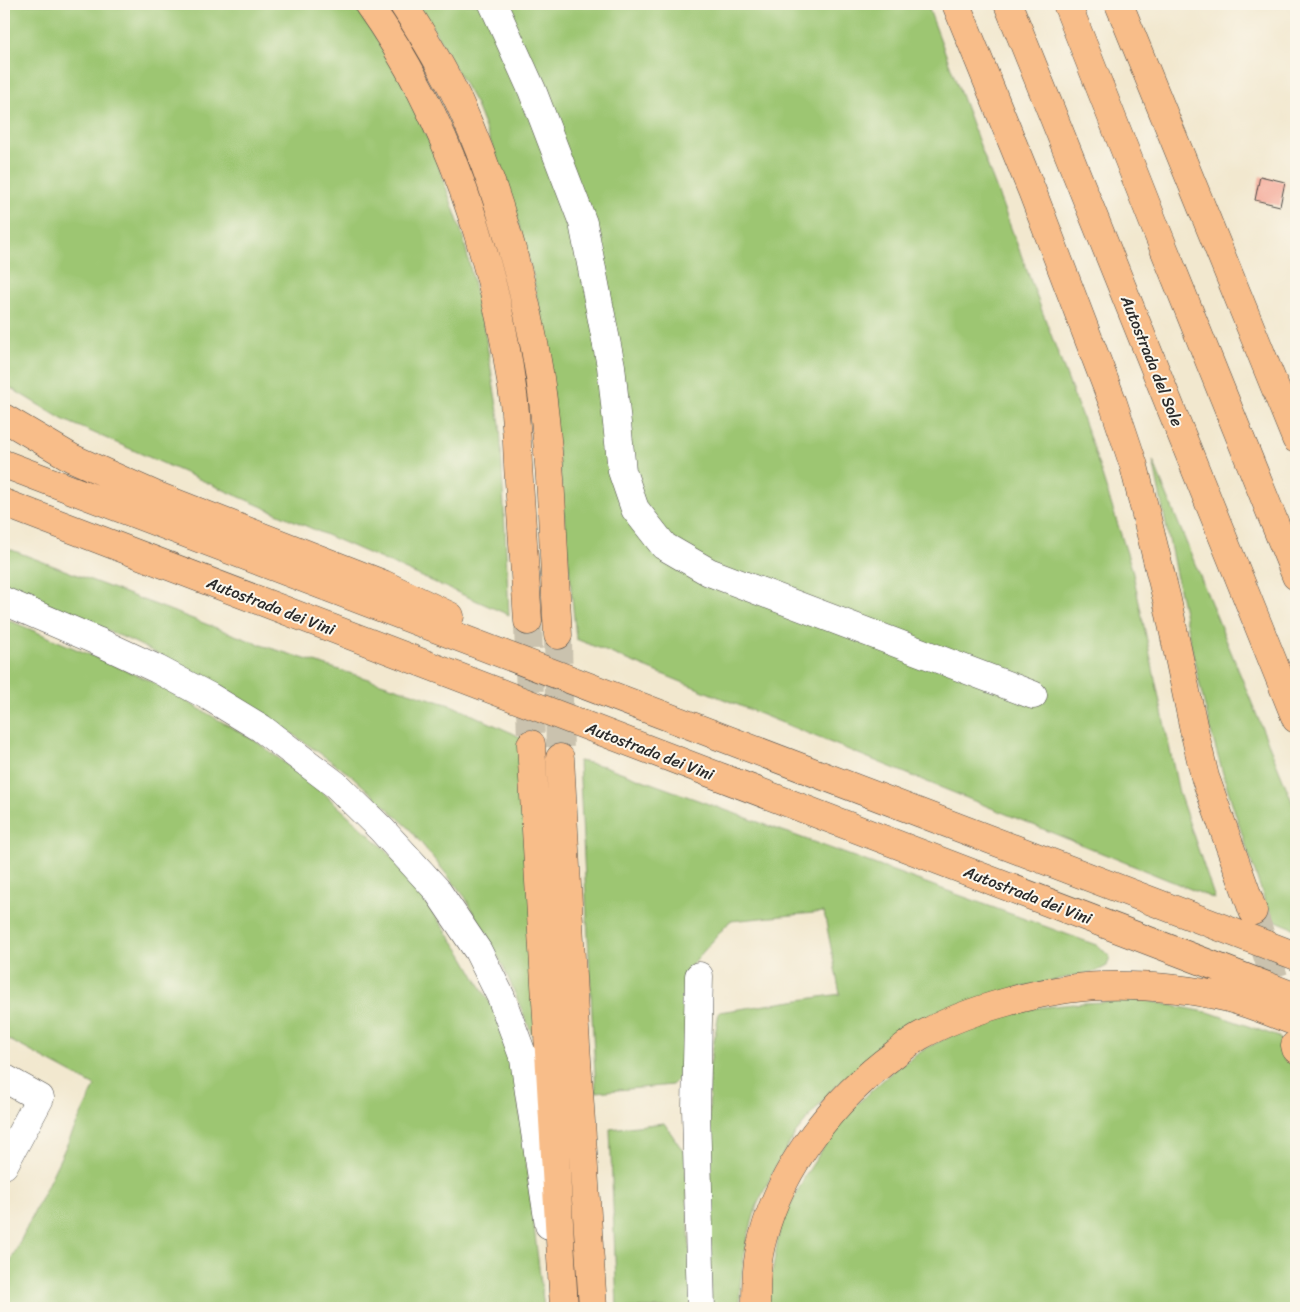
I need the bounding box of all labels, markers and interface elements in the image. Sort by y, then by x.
street label: Autostrada del Sole [1112,290,1192,431]
street label: Autostrada dei Vini [202,568,340,644]
street label: Autostrada dei Vini [581,713,719,789]
street label: Autostrada dei Vini [959,857,1097,933]

